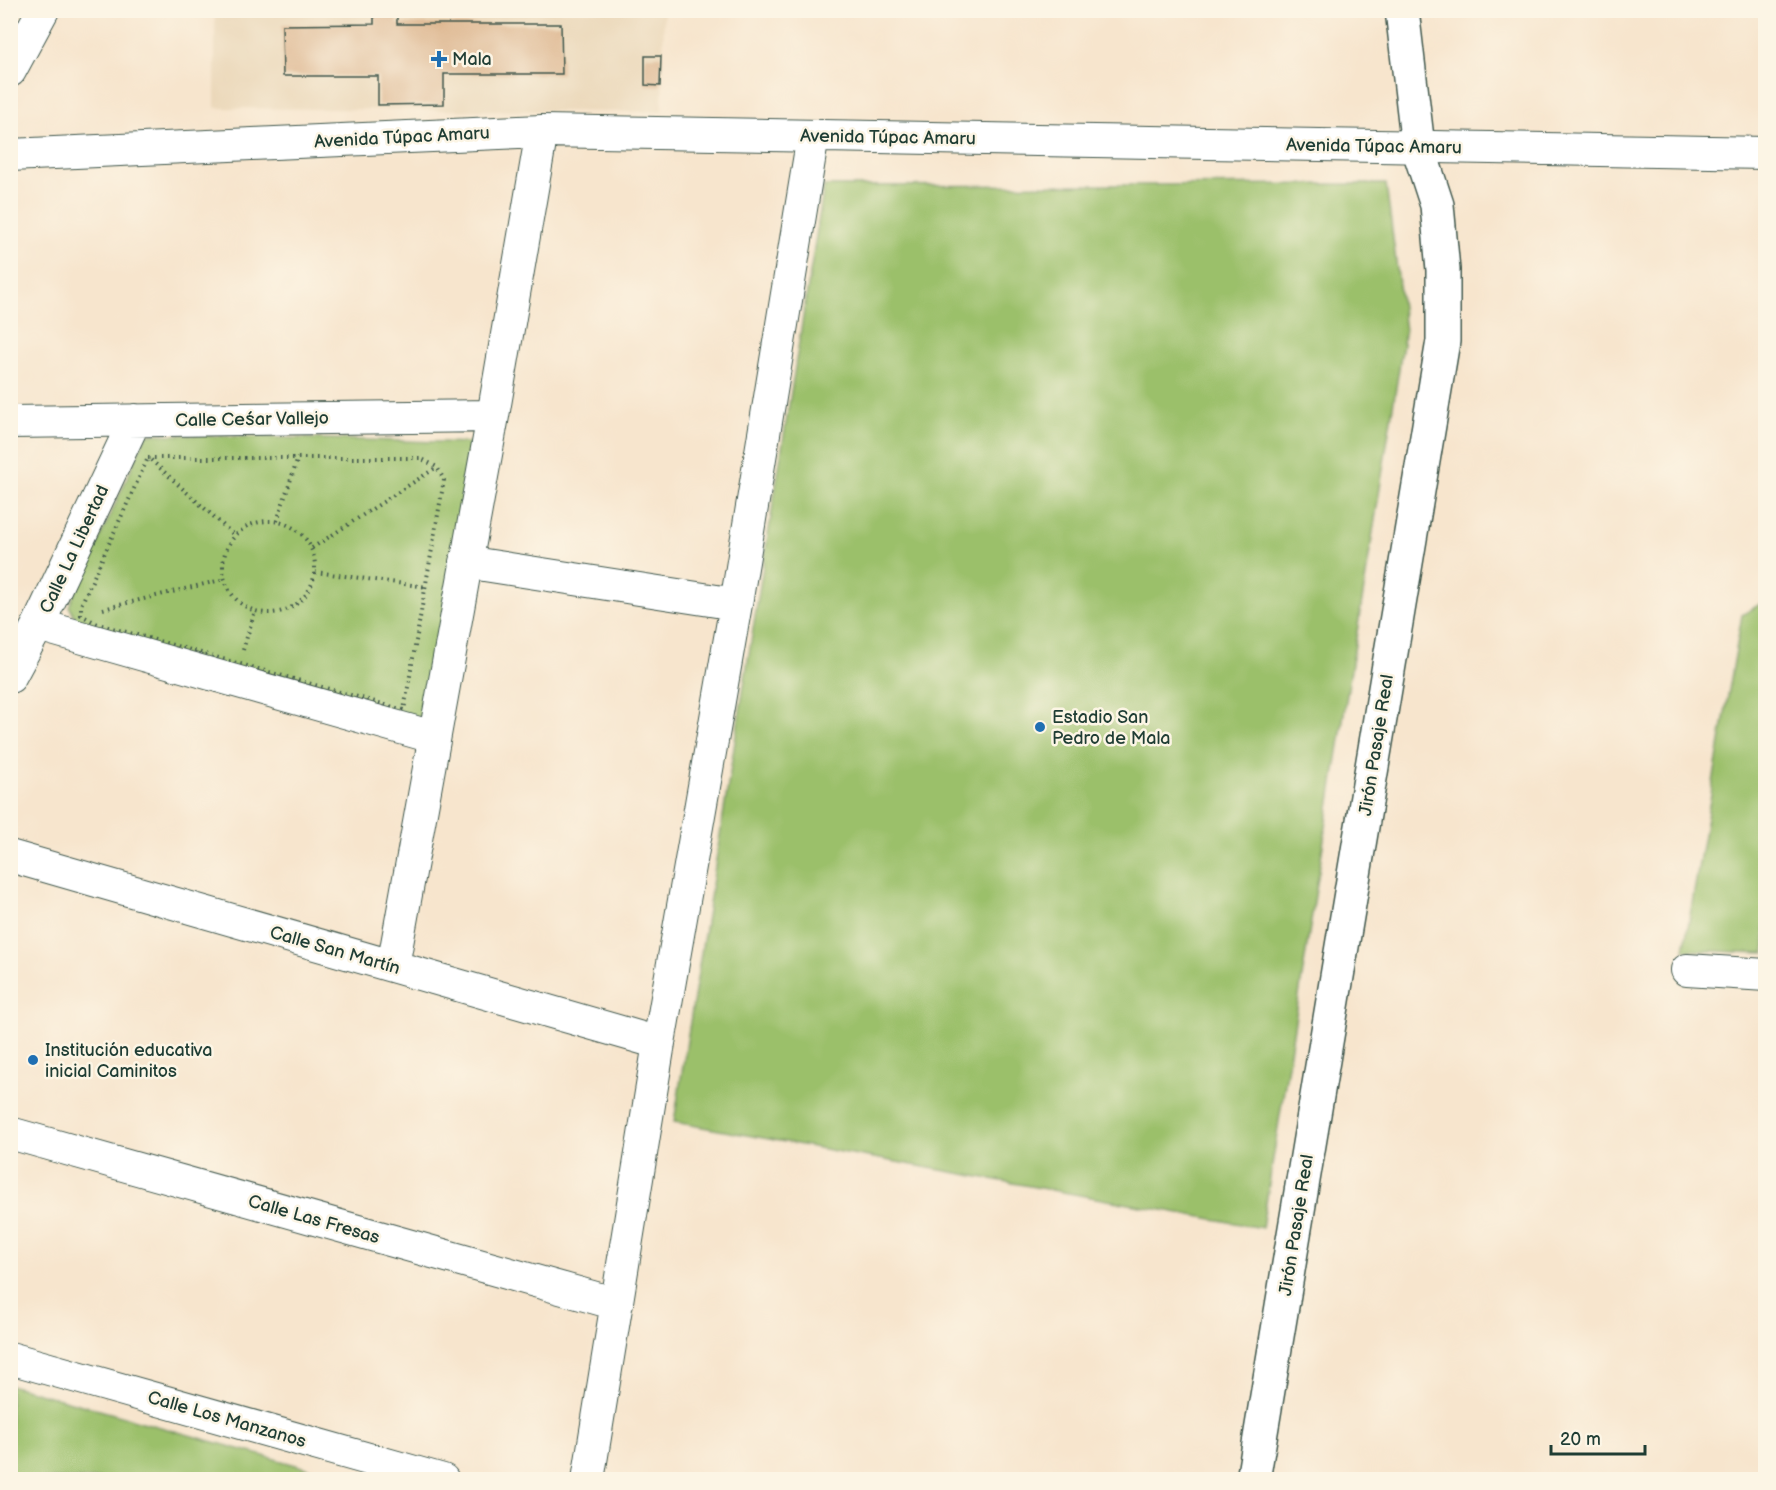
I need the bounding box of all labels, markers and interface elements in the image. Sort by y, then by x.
place label: Mala [452,49,492,70]
marker: Mala [430,50,448,68]
street label: Avenida Túpac Amaru [314,122,490,153]
street label: Avenida Túpac Amaru [800,125,976,150]
street label: Avenida Túpac Amaru [1286,134,1462,159]
street label: Calle Ceśar Vallejo [175,408,329,431]
street label: Calle La Libertad [36,482,113,617]
street label: Jirón Pasaje Real [1355,673,1398,817]
place label: Estadio San Pedro de Mala [1052,707,1170,749]
marker: Estadio San Pedro de Mala [1033,720,1047,734]
street label: Calle San Martín [267,922,402,979]
place label: Institución educativa inicial Caminitos [45,1040,212,1082]
marker: Institución educativa inicial Caminitos [26,1053,40,1067]
street label: Jirón Pasaje Real [1275,1153,1318,1297]
street label: Calle Las Fresas [246,1191,382,1248]
street label: Calle Los Manzanos [145,1387,309,1452]
scale bar [1551,1418,1646,1456]
text: 20 m [1560,1429,1601,1450]

